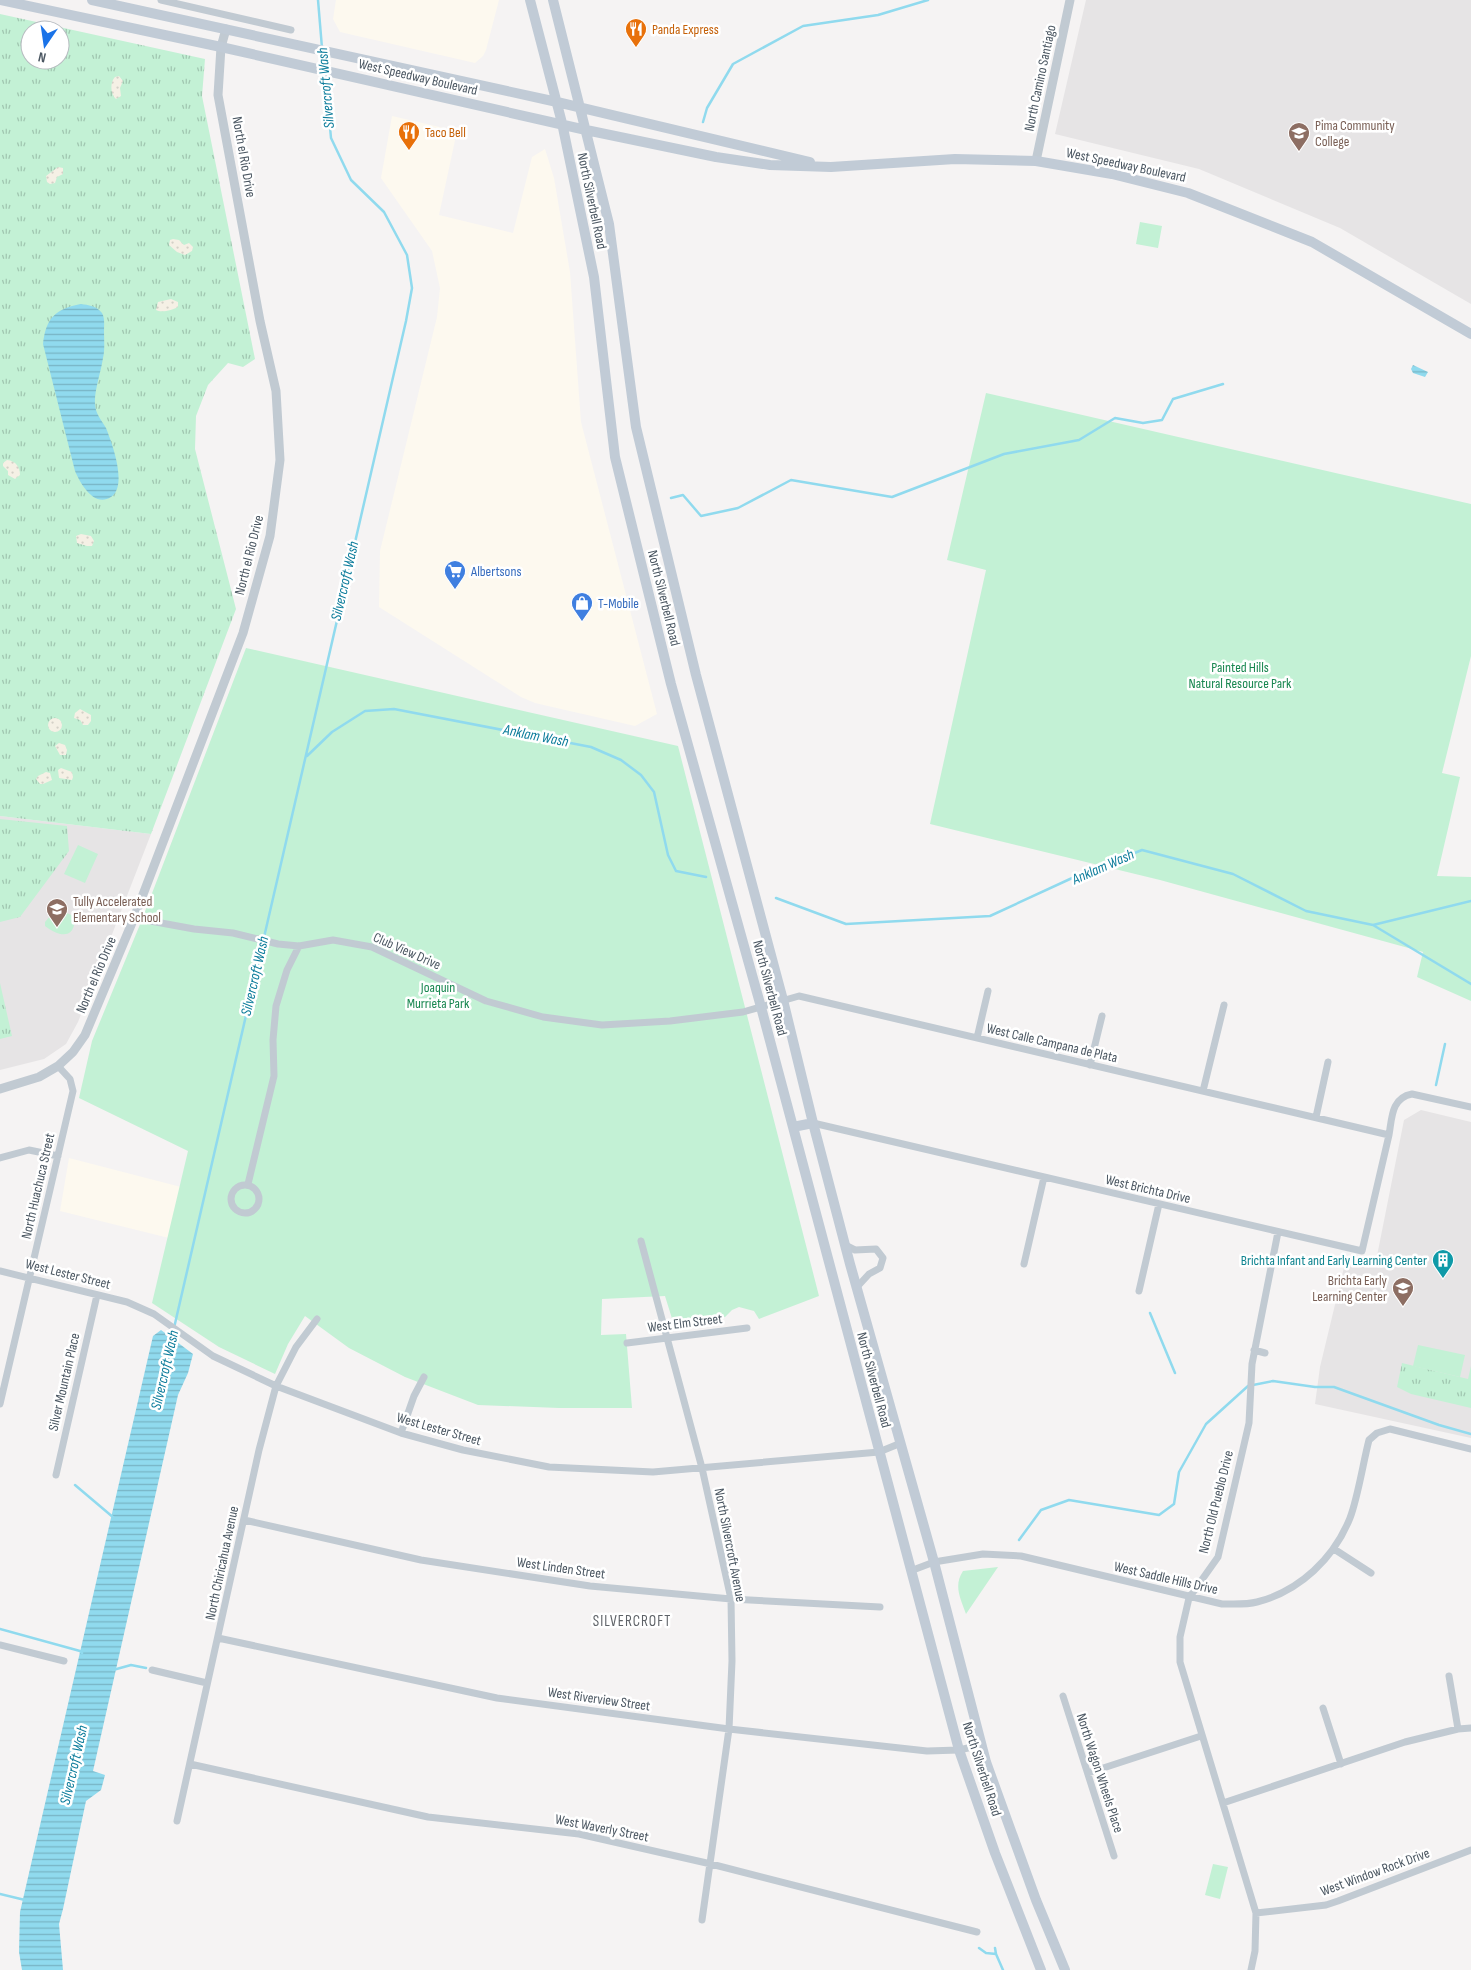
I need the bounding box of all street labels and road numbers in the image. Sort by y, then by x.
street label: North Camino Santiago [1020,23,1060,133]
street label: West Speedway Boulevard [357,55,479,99]
street label: North el Rio Drive [229,115,259,199]
street label: West Speedway Boulevard [1065,144,1187,186]
street label: North Silverbell Road [573,151,611,251]
street label: North el Rio Drive [231,513,267,597]
street label: North Silverbell Road [644,548,684,648]
street label: Club View Drive [371,929,443,973]
street label: North el Rio Drive [72,934,120,1016]
street label: North Silverbell Road [749,938,791,1038]
street label: West Calle Campana de Plata [985,1020,1119,1066]
street label: North Huachuca Street [18,1131,58,1241]
street label: West Brichta Drive [1104,1171,1192,1207]
street label: West Lester Street [24,1255,112,1293]
street label: West Elm Street [647,1310,723,1336]
street label: North Silverbell Road [853,1330,895,1430]
street label: Silver Mountain Place [44,1331,84,1433]
street label: West Lester Street [395,1409,483,1449]
street label: North Old Pueblo Drive [1195,1449,1237,1555]
street label: North Silvercroft Avenue [711,1487,749,1603]
street label: North Chiricahua Avenue [202,1504,242,1622]
street label: West Linden Street [516,1553,606,1583]
street label: West Saddle Hills Drive [1112,1558,1220,1598]
street label: West Riverview Street [547,1683,651,1715]
street label: North Wagon Wheels Place [1073,1711,1127,1835]
street label: North Silverbell Road [959,1720,1005,1818]
street label: West Waverly Street [554,1811,650,1845]
street label: West Window Rock Drive [1318,1844,1432,1900]

